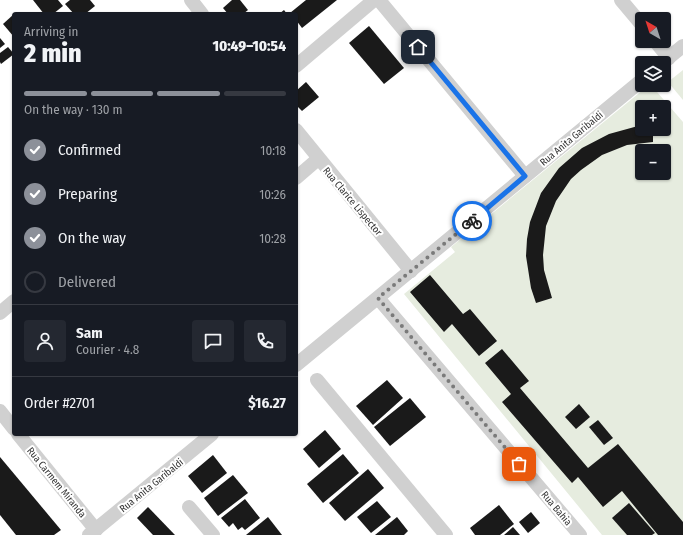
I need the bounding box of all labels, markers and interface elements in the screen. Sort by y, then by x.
north arrow [635,12,671,48]
map controls [635,12,671,180]
text: Arriving in [24,24,78,39]
pin [401,30,435,64]
icon: home [407,36,429,58]
text: 10:49–10:54 [212,37,286,55]
text: 2 min [24,38,82,69]
button: layers [635,56,671,92]
button: + [635,100,671,136]
text: On the way · 130 m [24,102,123,117]
street label: Rua Anita Garibaldi [538,109,606,169]
icon: check [24,139,46,161]
text: Confirmed [58,141,121,159]
text: 10:18 [260,143,286,158]
button: − [635,144,671,180]
street label: Rua Clarice Lispector [320,165,385,239]
icon: check [24,183,46,205]
text: Preparing [58,185,117,203]
text: 10:26 [259,187,286,202]
courier [452,201,492,241]
icon: bike [461,210,483,232]
icon: check [24,227,46,249]
text: On the way [58,229,126,247]
text: 10:28 [259,231,286,246]
text: Delivered [58,273,116,291]
button: person [24,320,66,362]
button: chat [192,320,234,362]
button: phone [244,320,286,362]
text: Sam [76,324,103,342]
text: Courier · 4.8 [76,342,139,357]
text: Order #2701 [24,394,95,412]
text: $16.27 [248,394,286,412]
street label: Rua Carmem Miranda [24,445,88,520]
pin [502,447,536,481]
icon: bag [508,453,530,475]
street label: Rua Anita Garibaldi [117,456,186,515]
street label: Rua Bahia [538,489,574,528]

